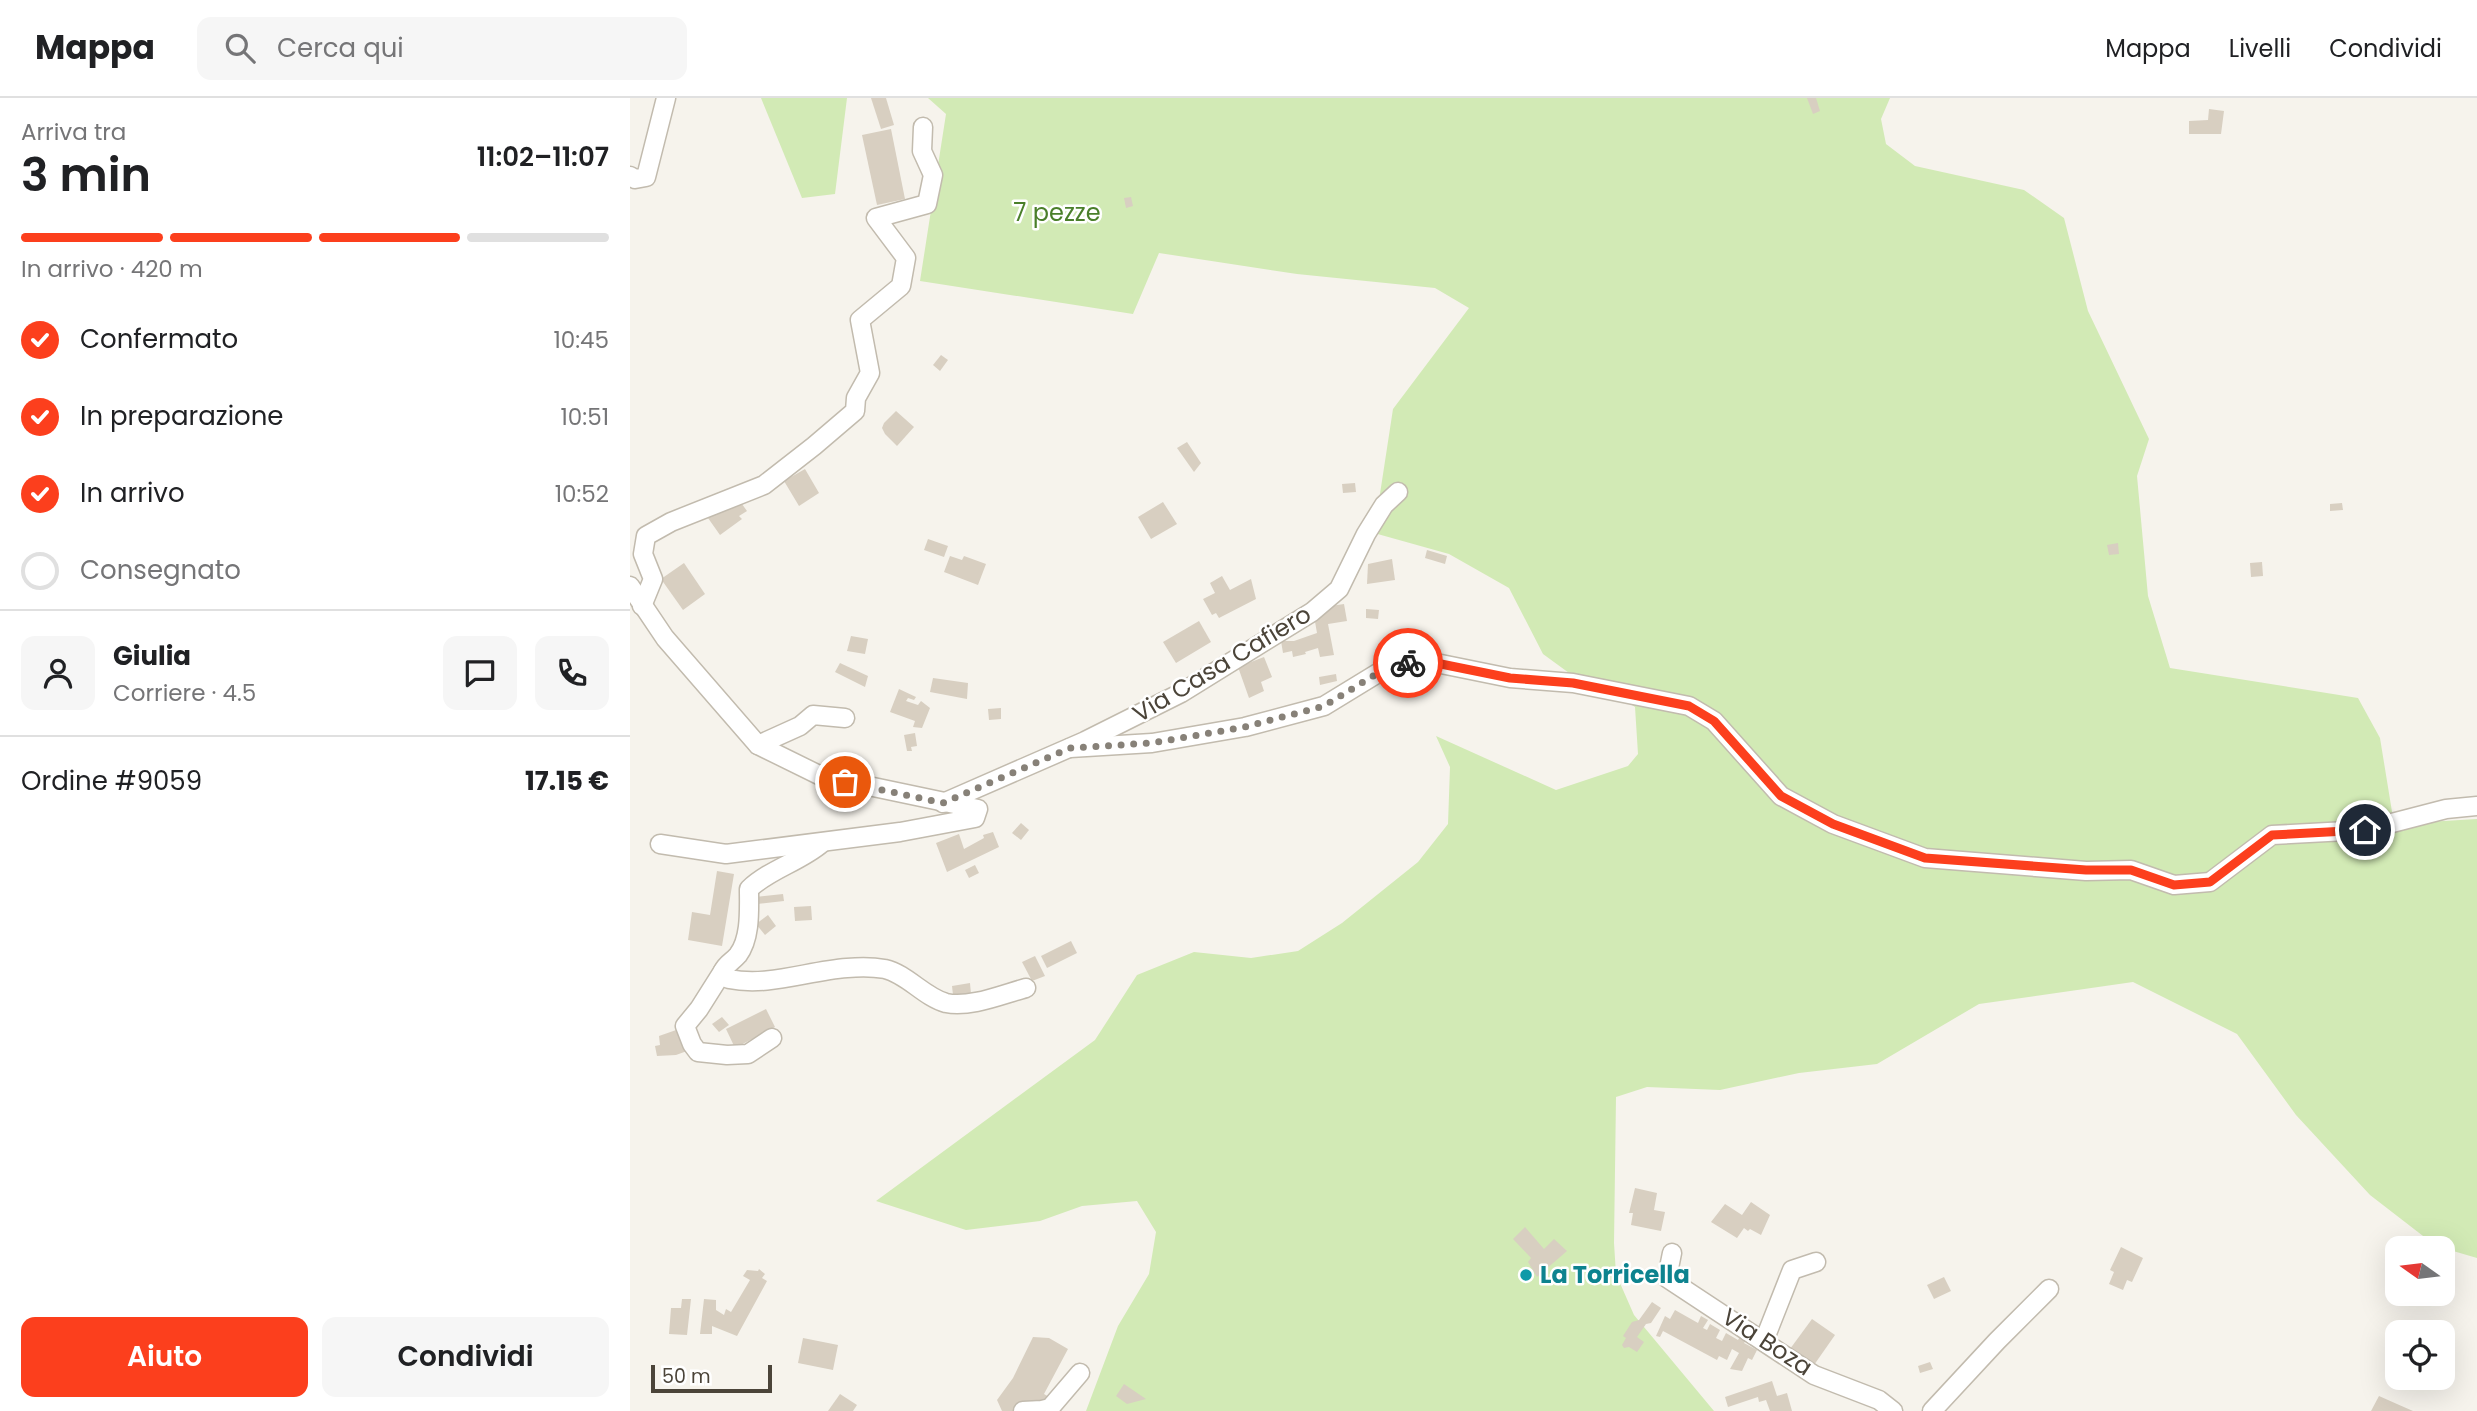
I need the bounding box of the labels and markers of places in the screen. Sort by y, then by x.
pin [815,752,875,812]
pin [2335,800,2395,860]
place label: La Torricella [1540,1258,1690,1291]
marker: La Torricella [1518,1267,1534,1283]

